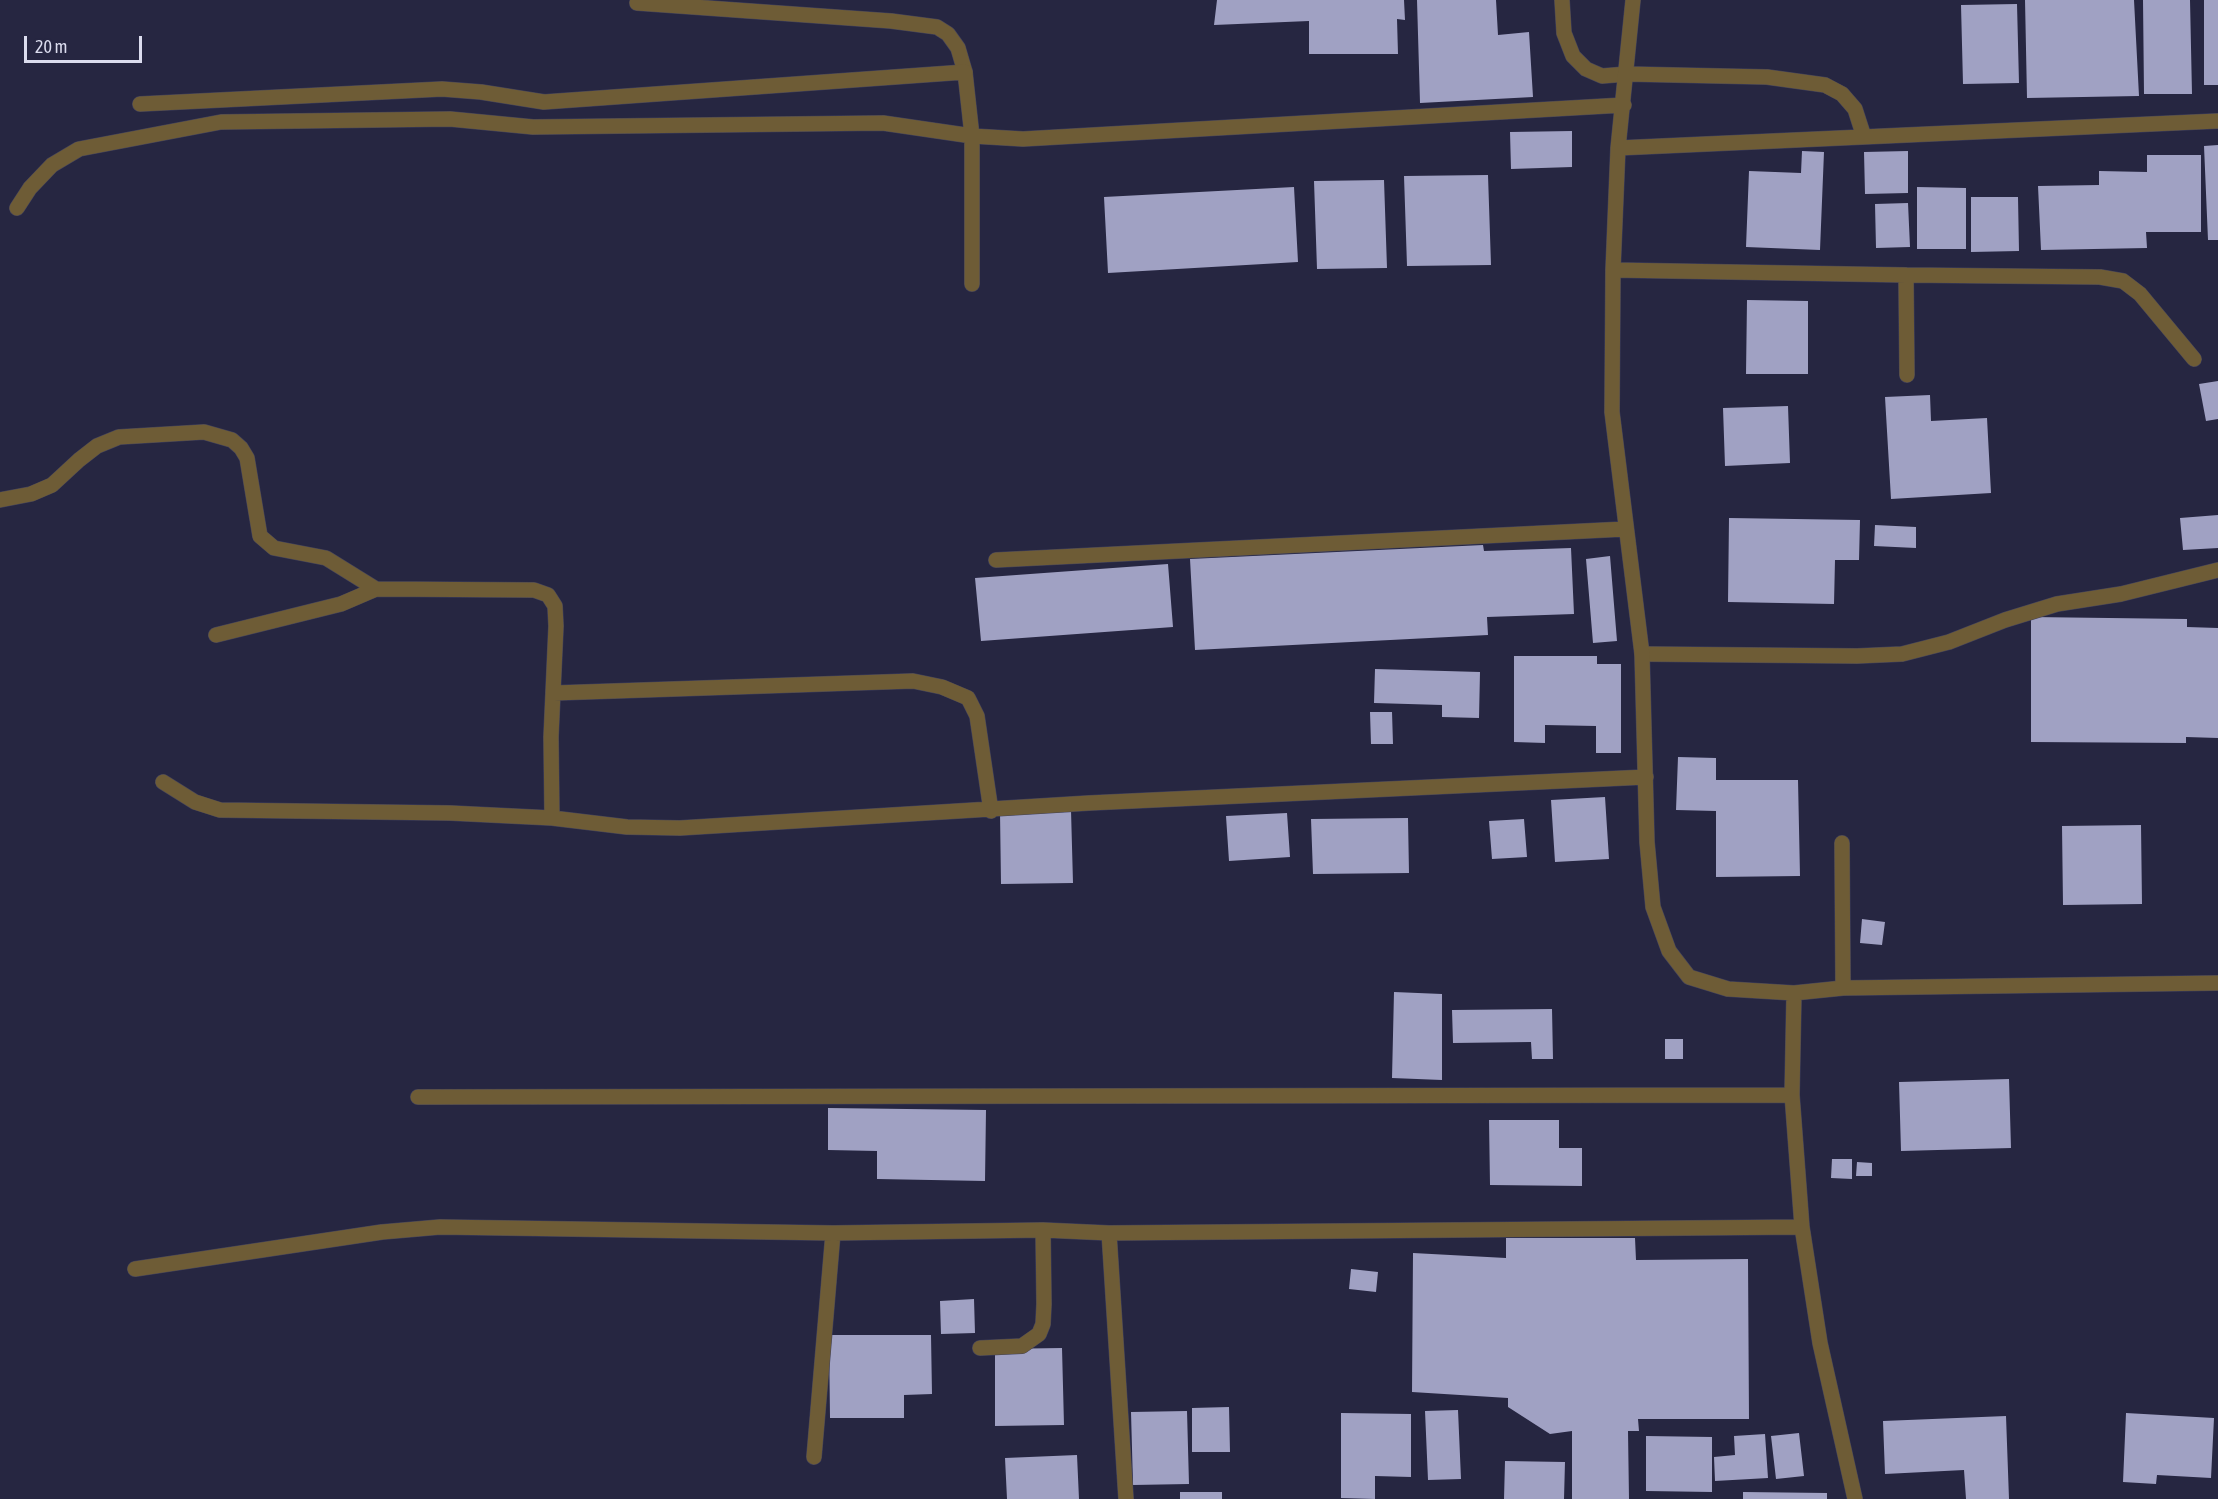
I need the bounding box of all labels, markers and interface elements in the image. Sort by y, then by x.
scale bar [27,24,146,62]
text: 20 m [35,36,67,57]

